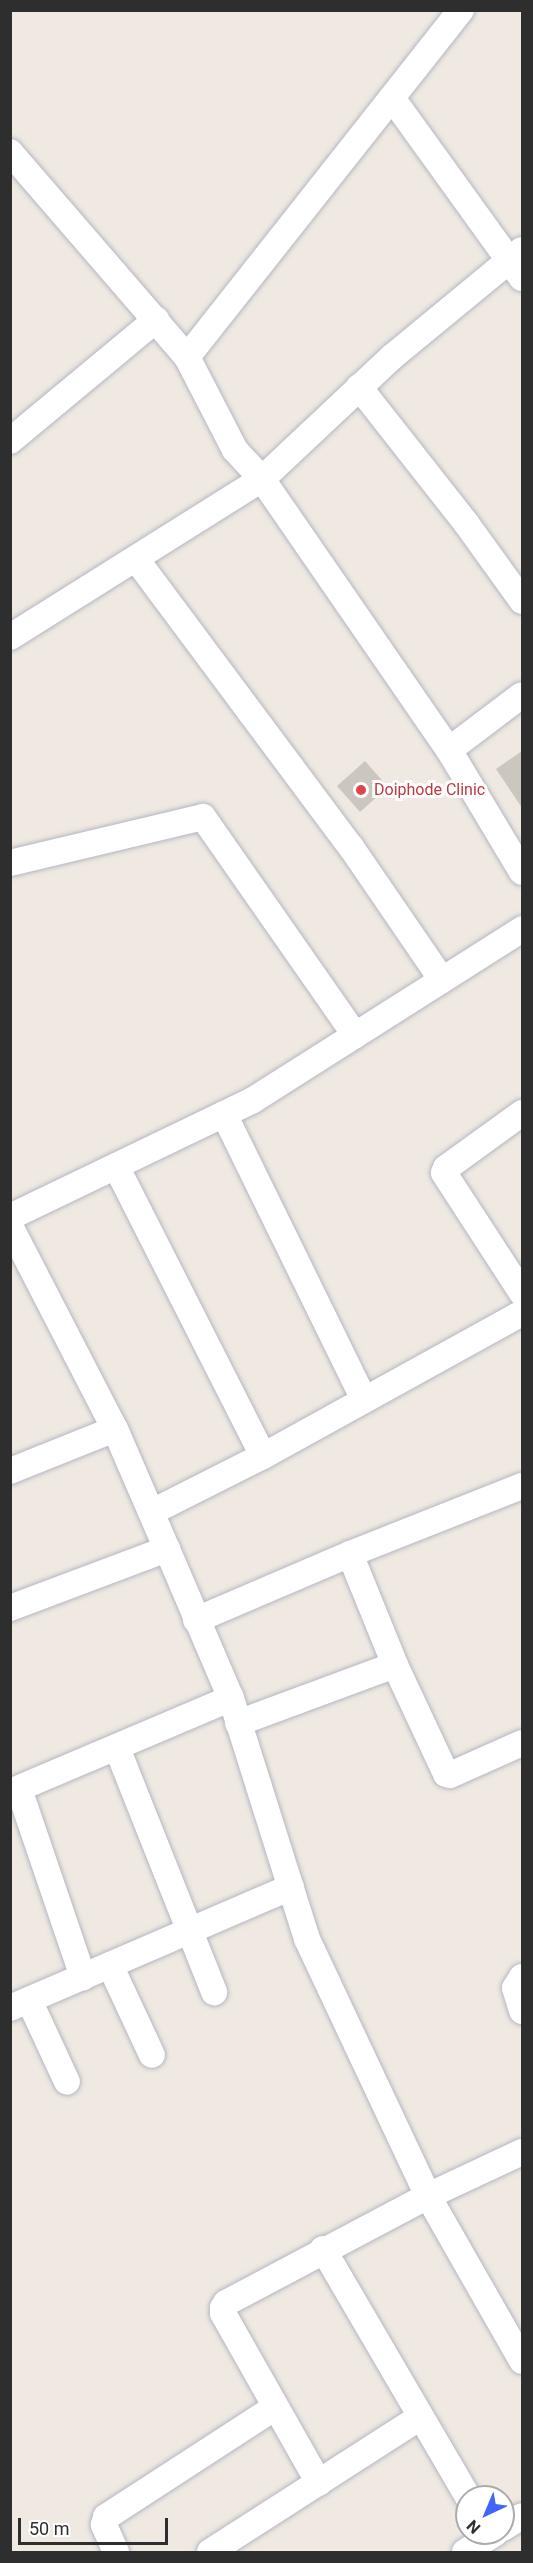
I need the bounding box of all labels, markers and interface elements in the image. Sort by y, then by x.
place label: Doiphode Clinic [374,780,485,800]
marker: Doiphode Clinic [352,781,370,799]
north arrow [455,2485,515,2545]
scale bar [21,2506,171,2544]
text: N [463,2516,484,2538]
text: 50 m [29,2518,69,2539]

